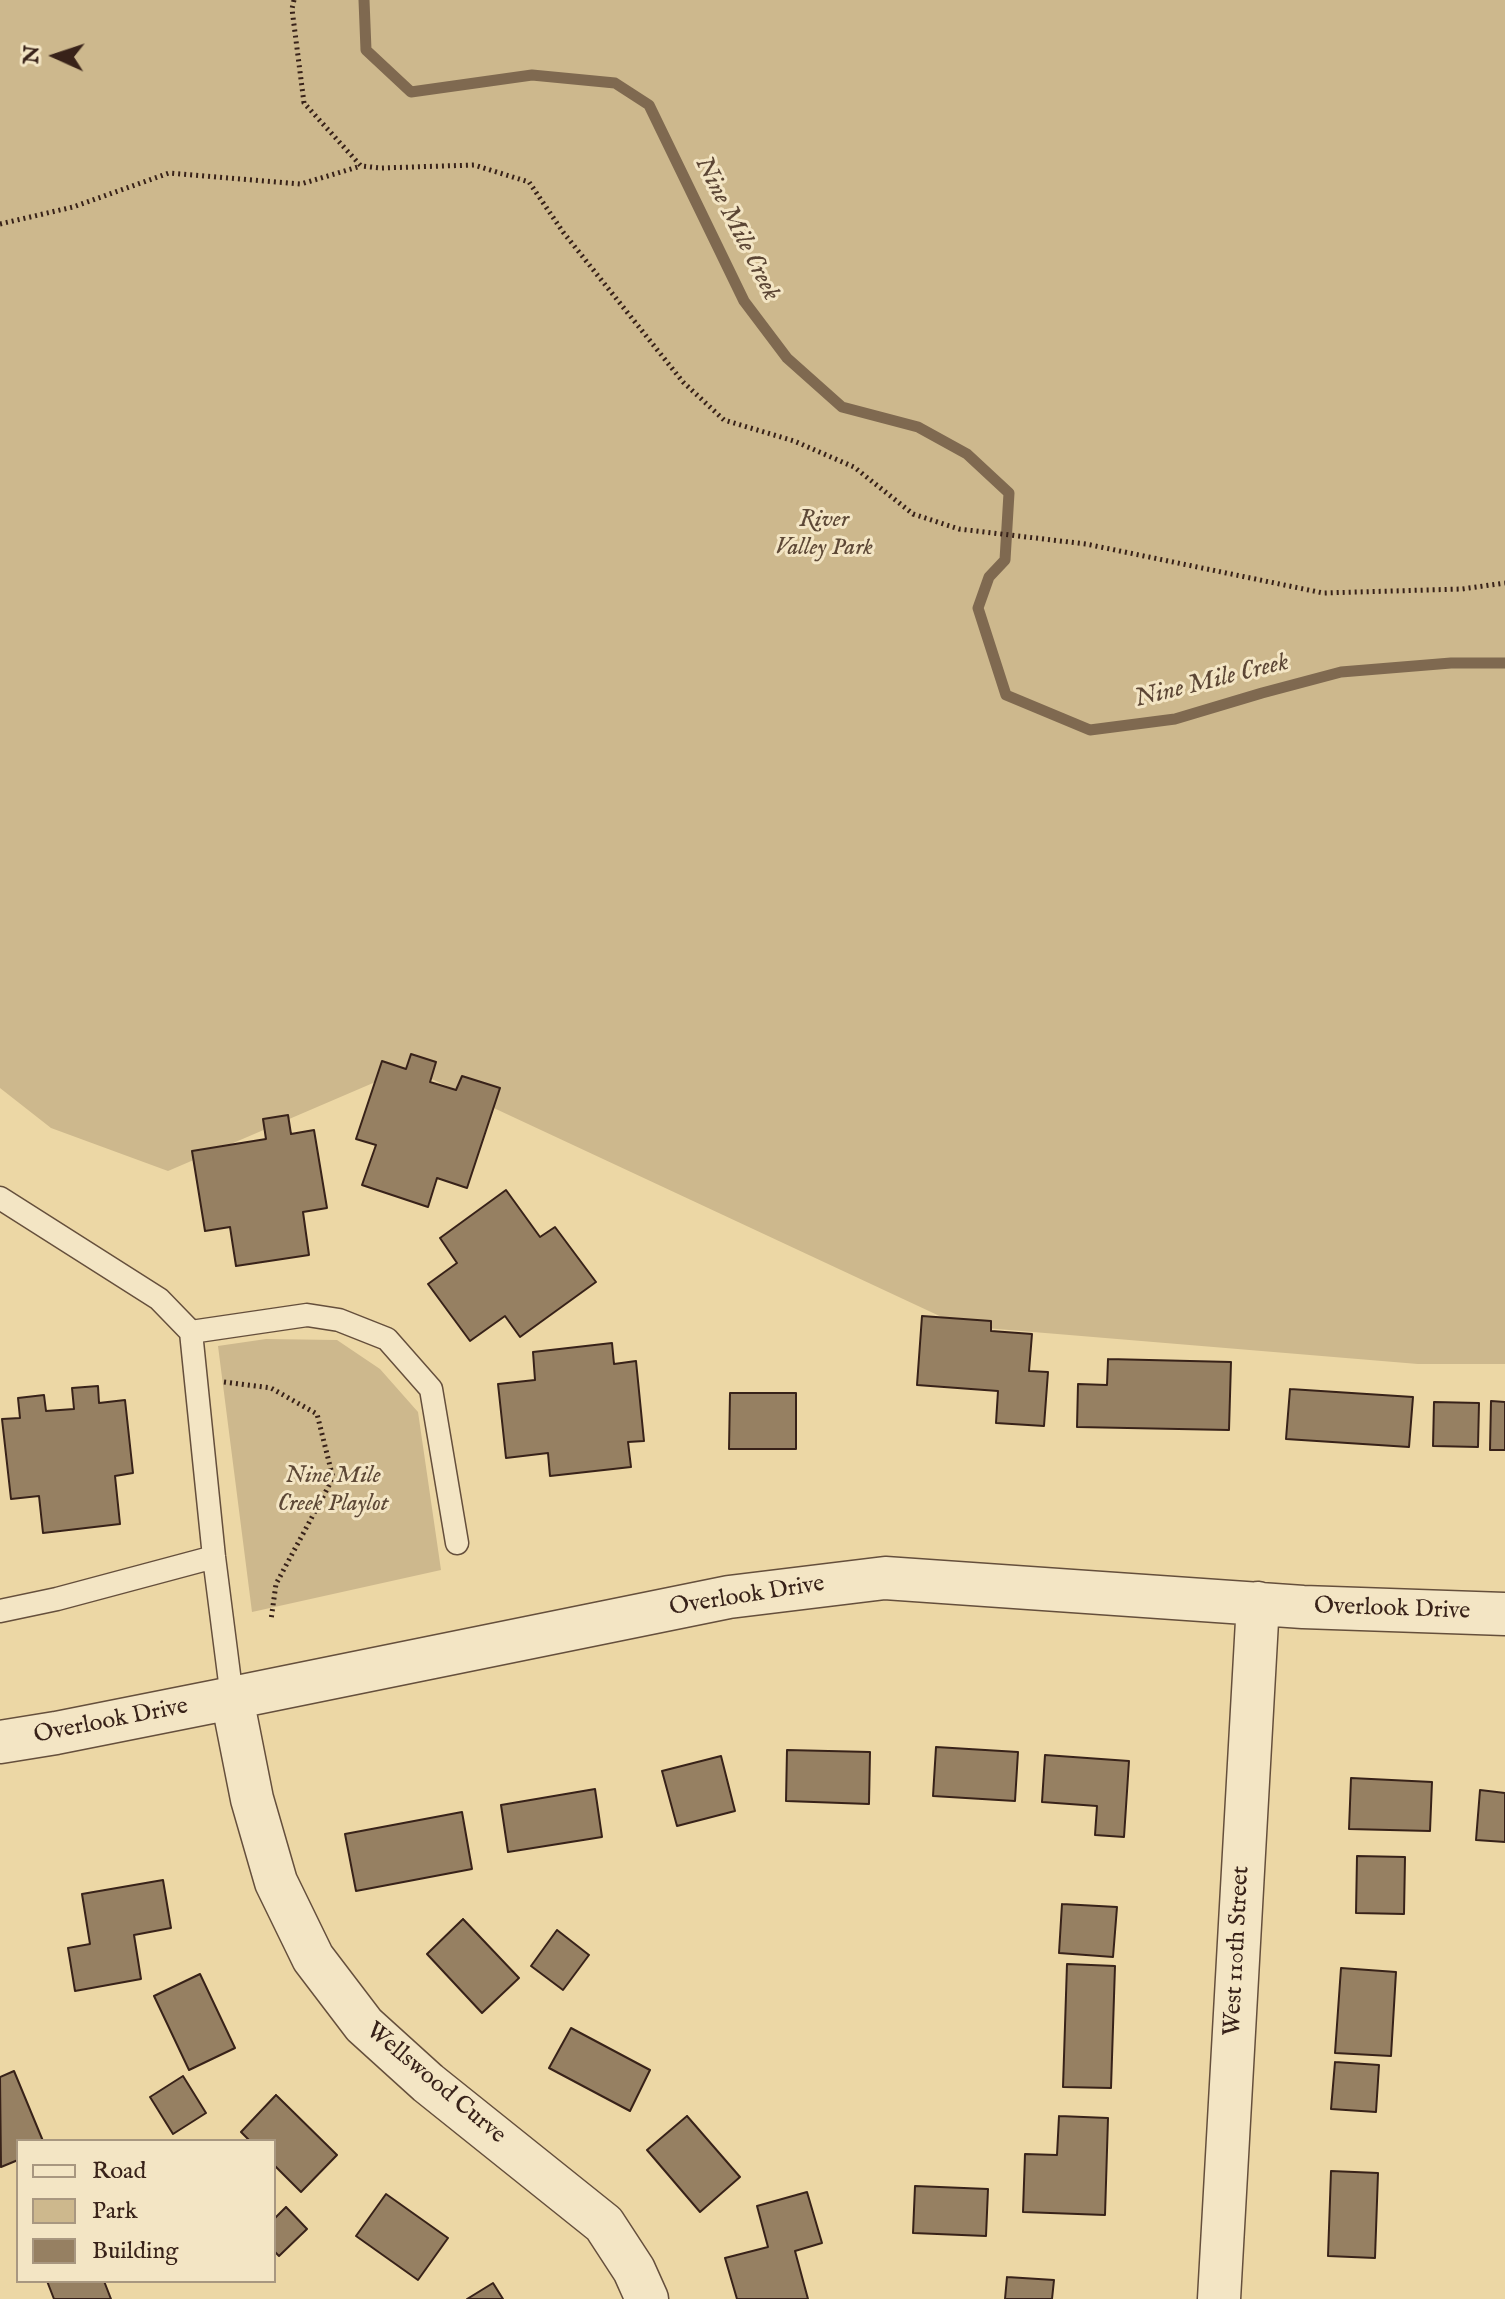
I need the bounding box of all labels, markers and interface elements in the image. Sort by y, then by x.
north arrow [16,16,96,96]
text: N [18,45,47,65]
water label: Nine Mile Creek [686,152,786,306]
park label: River Valley Park [775,507,873,563]
water label: Nine Mile Creek [1132,648,1292,716]
park label: Nine Mile Creek Playlot [277,1463,389,1519]
street label: Overlook Drive [667,1571,827,1623]
street label: Overlook Drive [1313,1593,1471,1627]
street label: Overlook Drive [31,1693,191,1751]
street label: West 110th Street [1219,1865,1257,2037]
street label: Wellswood Curve [359,2017,511,2151]
legend [16,2139,276,2283]
text: Road [92,2156,146,2187]
text: Park [92,2196,138,2227]
text: Building [92,2236,178,2267]

